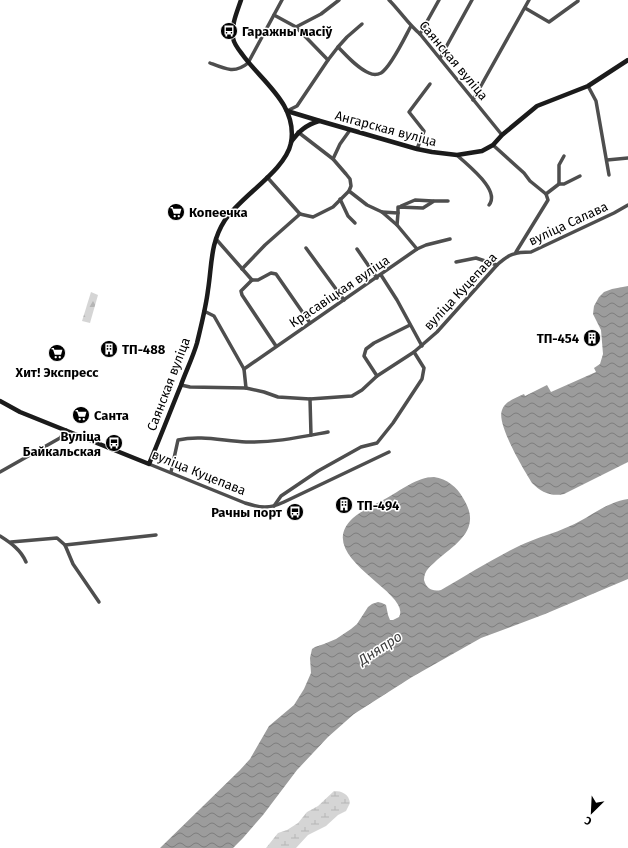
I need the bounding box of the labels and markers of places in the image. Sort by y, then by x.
bus stop icon: Гаражны масіў [219,21,239,41]
place label: Гаражны масіў [242,24,332,39]
supermarket icon: Копеечка [166,202,186,222]
place label: Копеечка [189,205,248,220]
building icon: ТП-454 [582,328,602,348]
place label: ТП-454 [537,331,580,346]
building icon: ТП-488 [99,339,119,359]
place label: ТП-488 [122,342,166,357]
supermarket icon: Хит! Экспресс [47,343,67,363]
place label: Хит! Экспресс [15,365,99,380]
supermarket icon: Санта [71,405,91,425]
place label: Санта [94,408,129,423]
place label: Вуліца Байкальская [23,429,101,459]
bus stop icon: Вуліца Байкальская [104,433,124,453]
building icon: ТП-494 [334,495,354,515]
place label: ТП-494 [357,498,400,513]
bus stop icon: Рачны порт [285,502,305,522]
place label: Рачны порт [211,505,283,520]

